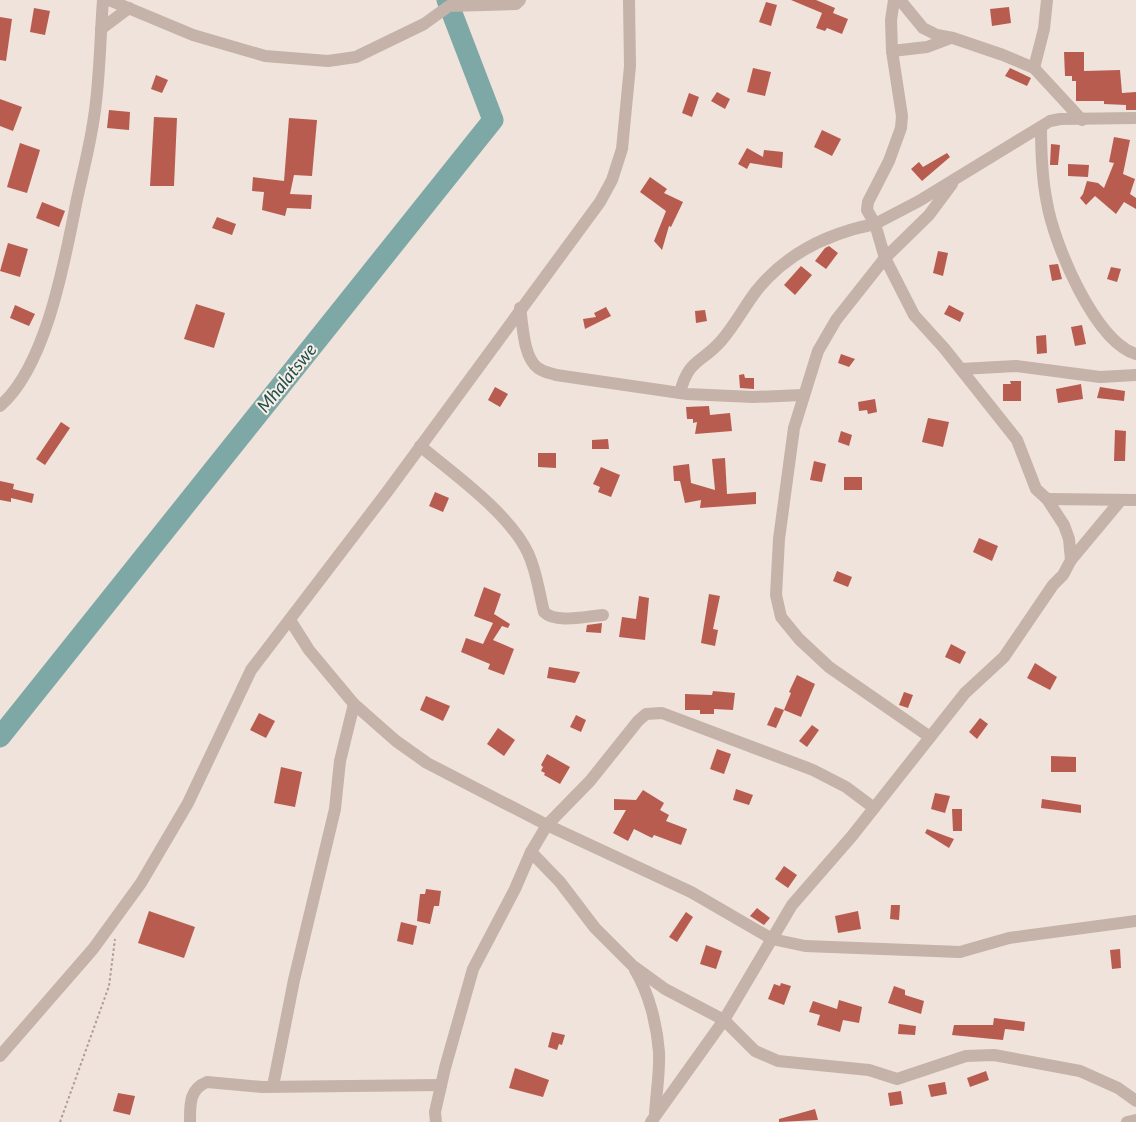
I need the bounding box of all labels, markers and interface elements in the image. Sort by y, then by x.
water label: Mhalatswe [252,338,321,416]

